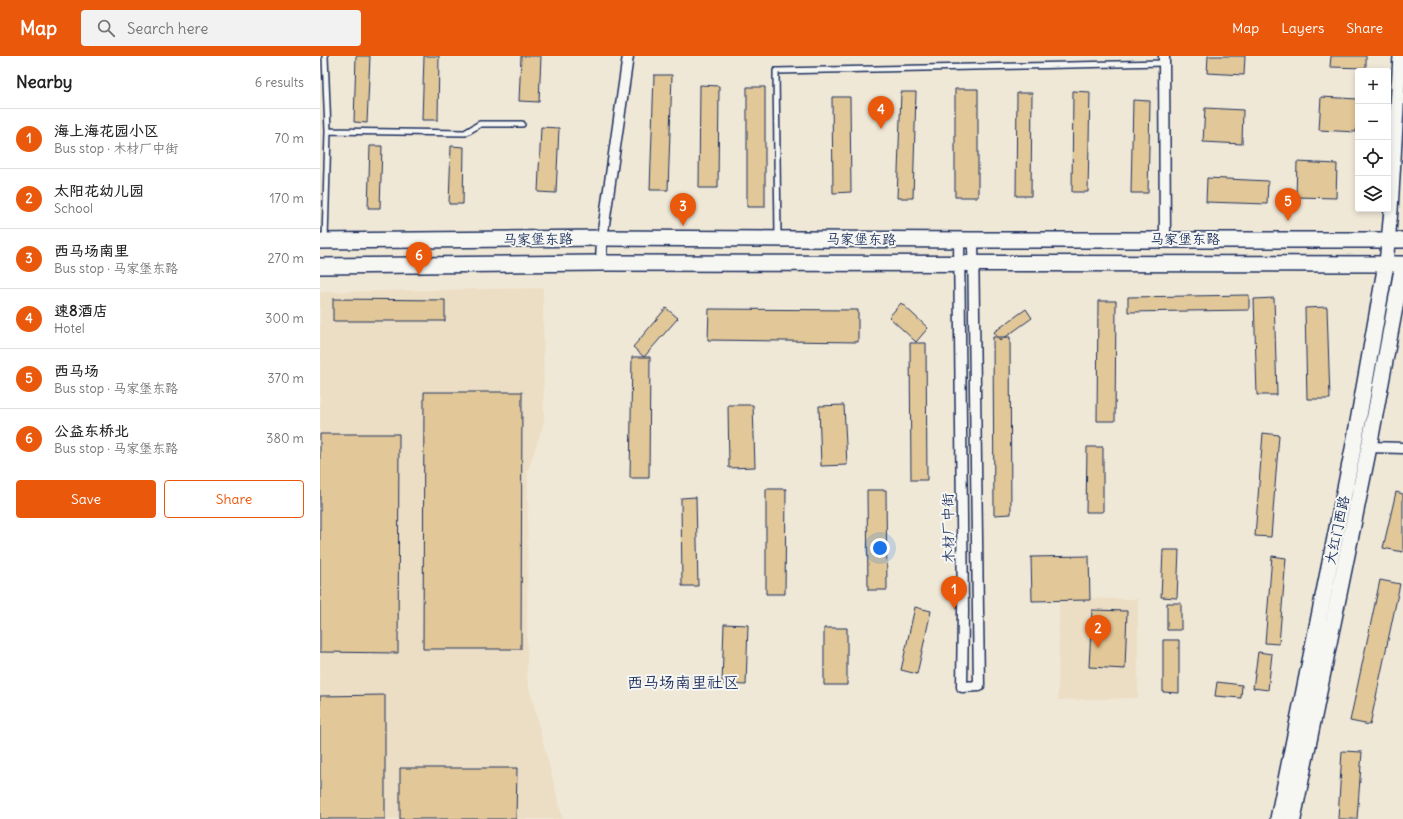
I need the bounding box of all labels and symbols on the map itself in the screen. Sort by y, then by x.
pin: 4 [868,96,894,129]
pin: 5 [1275,188,1301,221]
pin: 3 [670,193,696,226]
street label: 马家堡东路 [503,229,573,249]
street label: 马家堡东路 [826,229,896,249]
street label: 马家堡东路 [1150,230,1220,248]
pin: 6 [406,242,432,275]
street label: 木材厂中街 [938,493,958,563]
street label: 大红门西路 [1321,494,1353,566]
your location [870,538,890,558]
pin: 1 [941,576,967,609]
pin: 2 [1085,615,1111,648]
district label: 西马场南里社区 [627,672,739,692]

